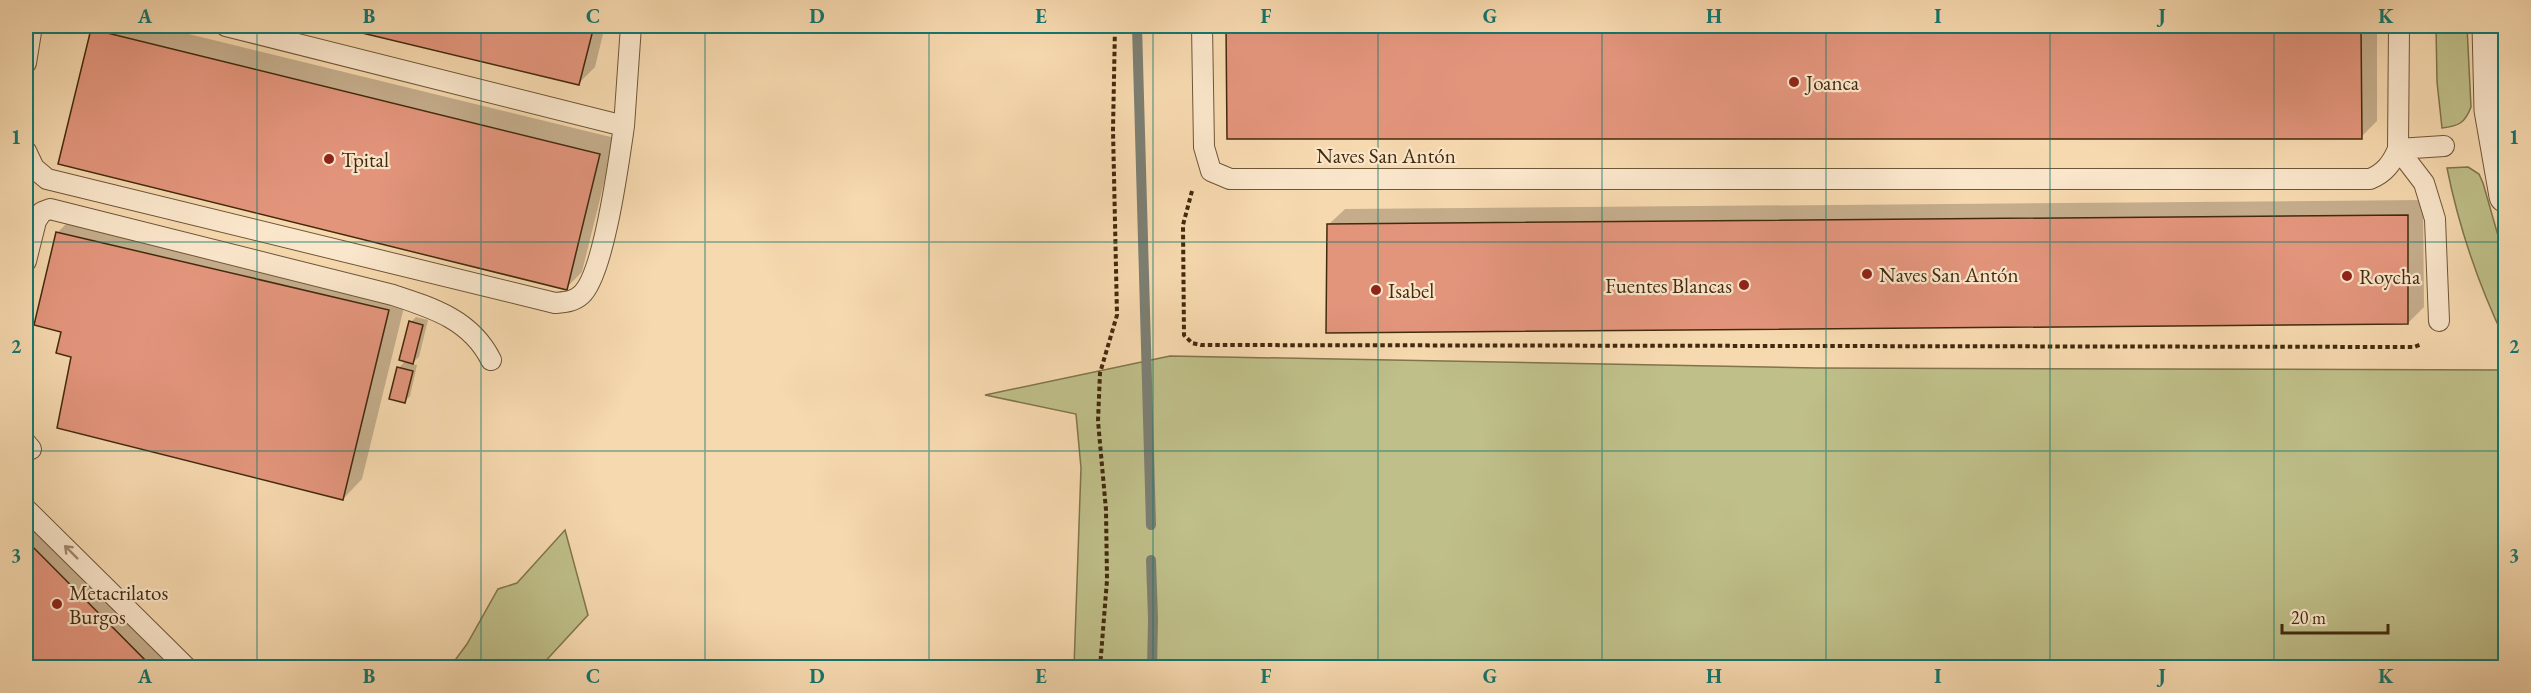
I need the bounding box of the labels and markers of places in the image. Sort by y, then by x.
place label: Joanca [1804,69,1860,96]
marker: Joanca [1787,75,1801,89]
place label: Tpital [341,146,389,173]
marker: Tpital [322,152,336,166]
place label: Naves San Antón [1879,261,2019,288]
place label: Roycha [2359,263,2421,290]
marker: Naves San Antón [1860,267,1874,281]
marker: Roycha [2340,269,2354,283]
place label: Fuentes Blancas [1605,272,1732,299]
place label: Isabel [1388,277,1434,304]
marker: Fuentes Blancas [1737,278,1751,292]
marker: Isabel [1369,283,1383,297]
place label: Metacrilatos Burgos [69,579,168,630]
marker: Metacrilatos Burgos [50,597,64,611]

